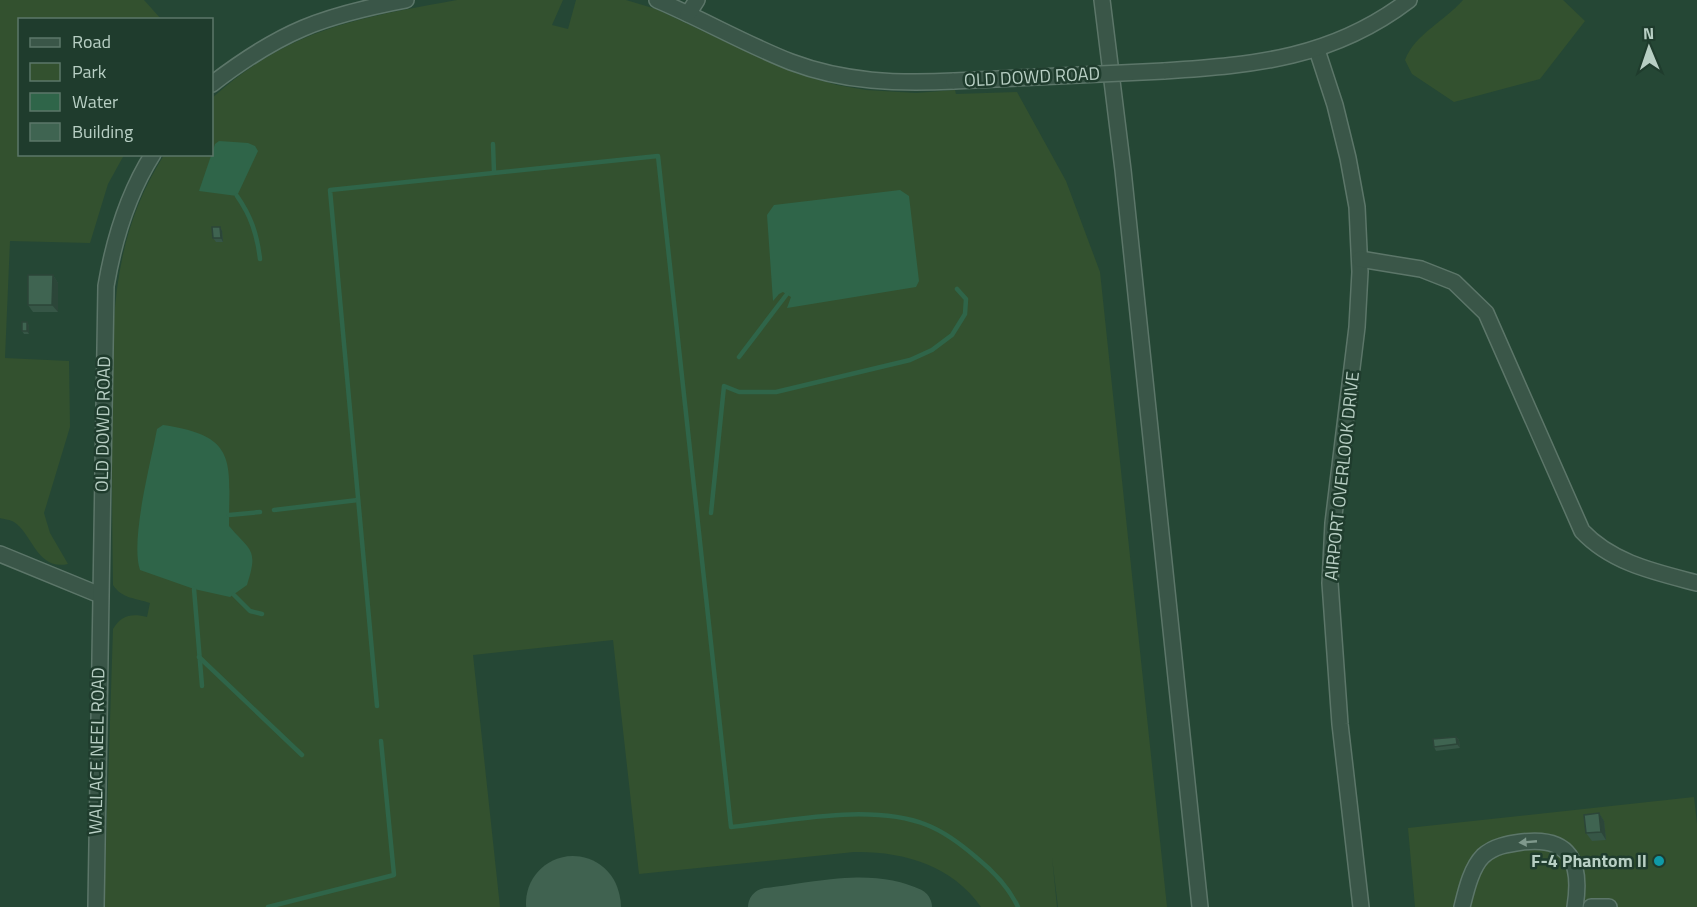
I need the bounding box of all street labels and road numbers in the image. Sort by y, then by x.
street label: OLD DOWD ROAD [963,59,1101,94]
street label: OLD DOWD ROAD [88,356,117,492]
street label: AIRPORT OVERLOOK DRIVE [1317,370,1366,582]
street label: WALLACE NEEL ROAD [82,667,111,835]

